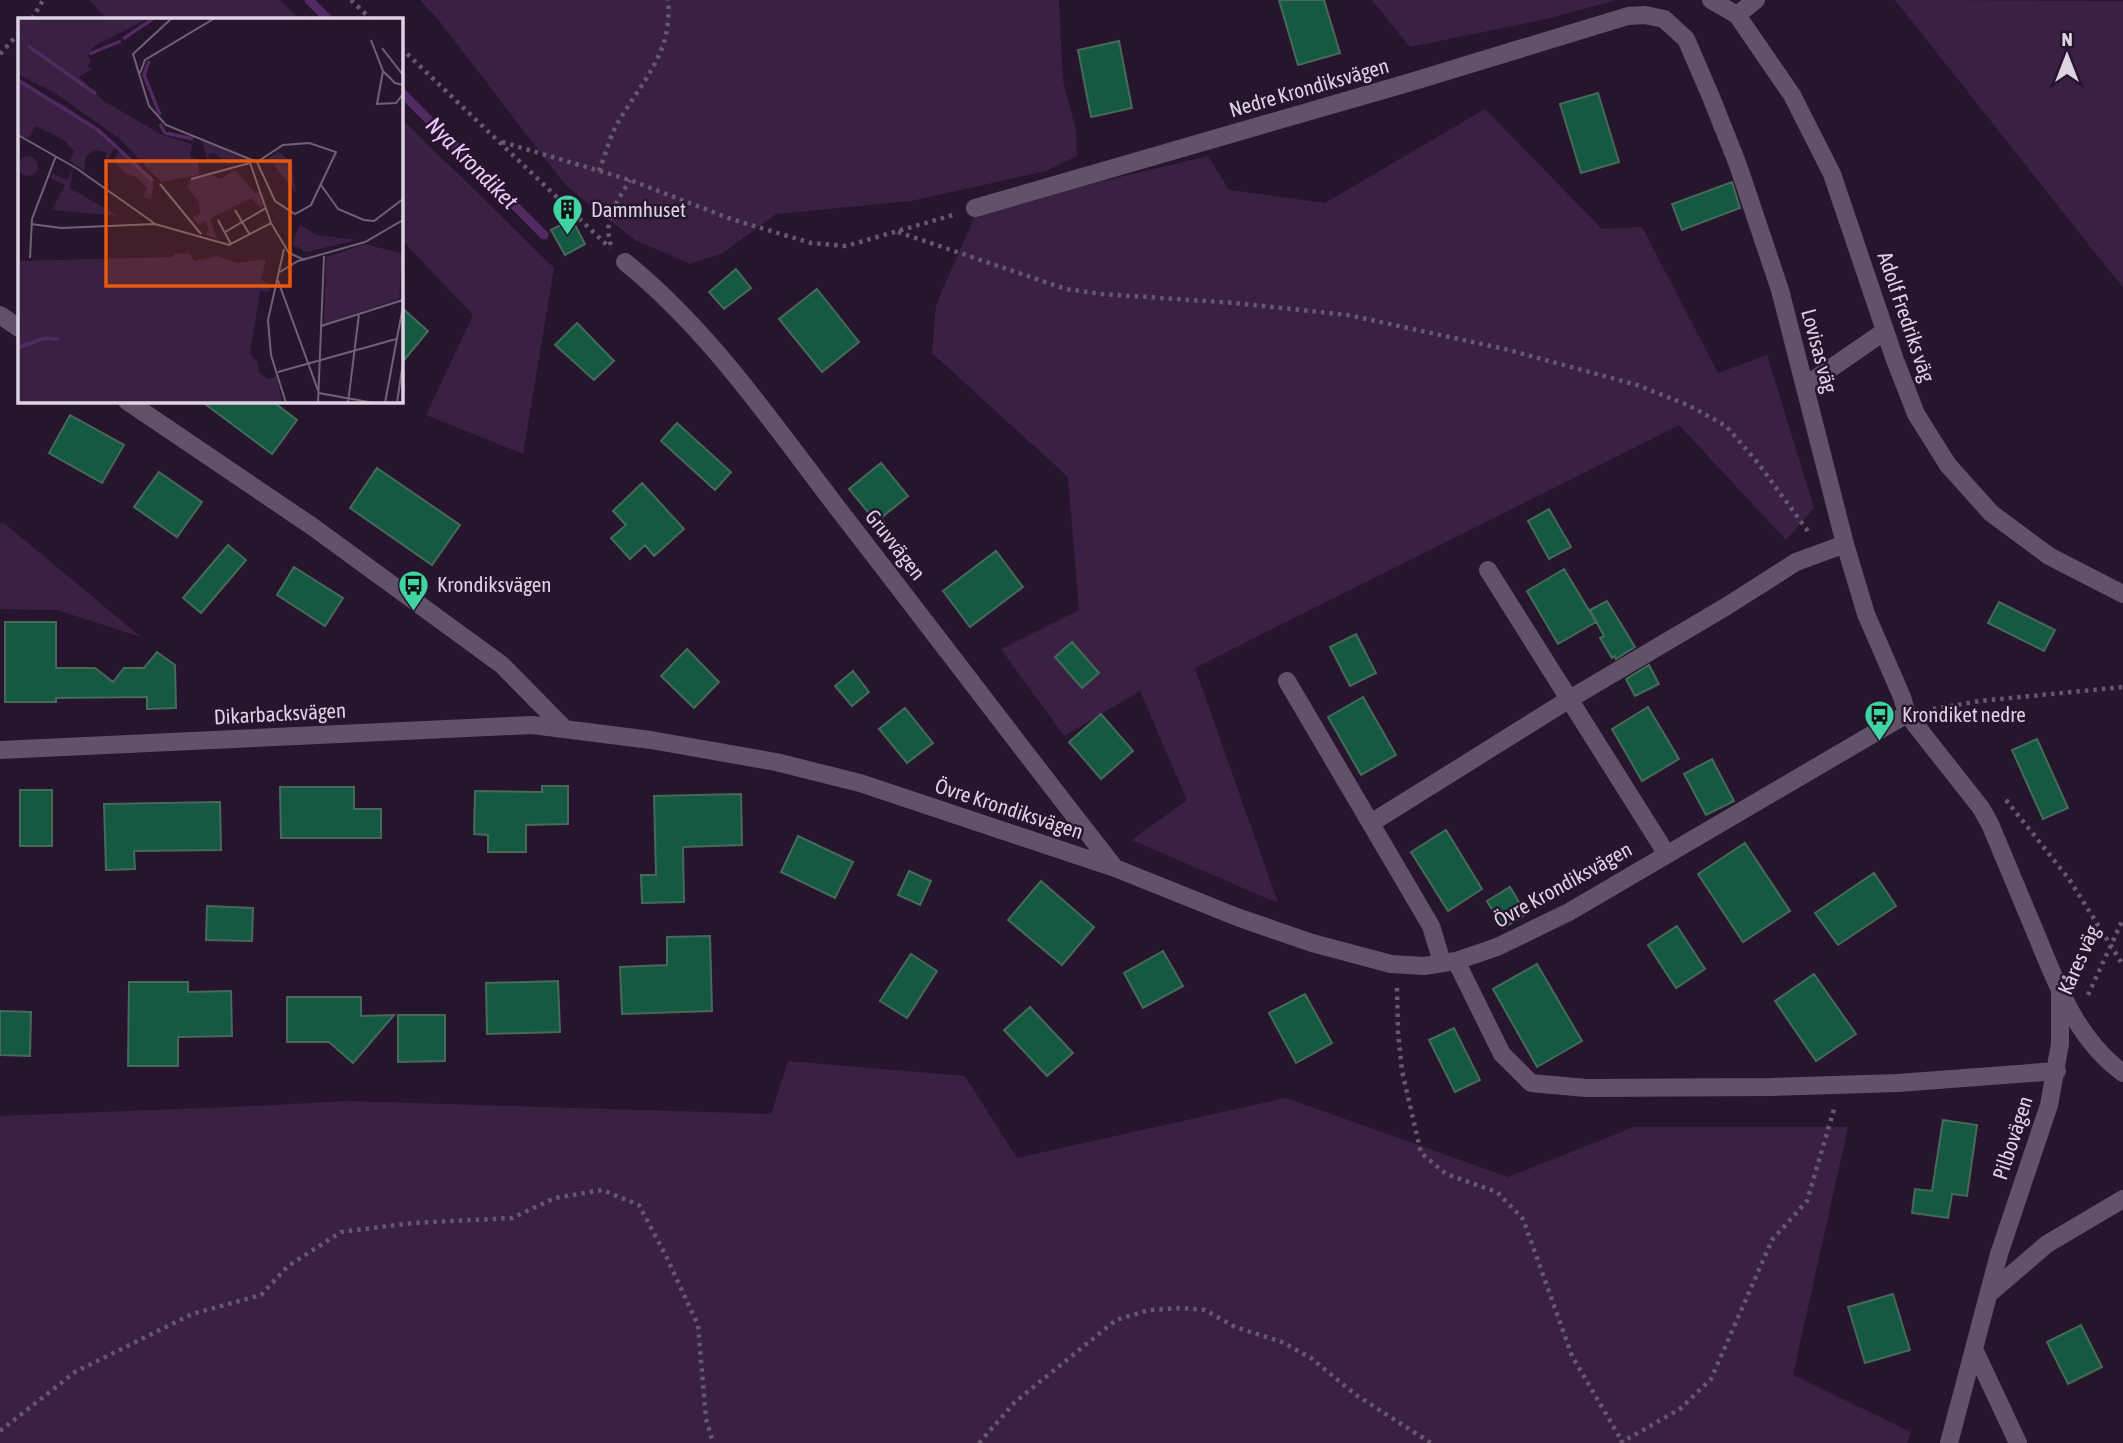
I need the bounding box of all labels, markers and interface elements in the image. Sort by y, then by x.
inset map [18,18,402,402]
north arrow [2032,21,2102,91]
text: N [2061,28,2073,50]
street label: Nedre Krondiksvägen [1226,53,1391,121]
water label: Nya Krondiket [421,112,523,214]
building icon: Dammhuset [551,193,585,237]
place label: Dammhuset [591,197,686,221]
street label: Adolf Fredriks väg [1873,249,1940,385]
street label: Lovisas väg [1797,306,1843,395]
street label: Gruvvägen [861,504,931,584]
bus stop icon: Krondiksvägen [397,568,431,612]
place label: Krondiksvägen [437,572,552,596]
street label: Dikarbacksvägen [213,698,347,728]
bus stop icon: Krondiket nedre [1862,698,1896,742]
place label: Krondiket nedre [1902,702,2026,726]
street label: Övre Krondiksvägen [932,773,1086,843]
street label: Övre Krondiksvägen [1489,836,1636,932]
street label: Kåres väg [2052,921,2104,998]
street label: Pilbovägen [1987,1093,2037,1182]

